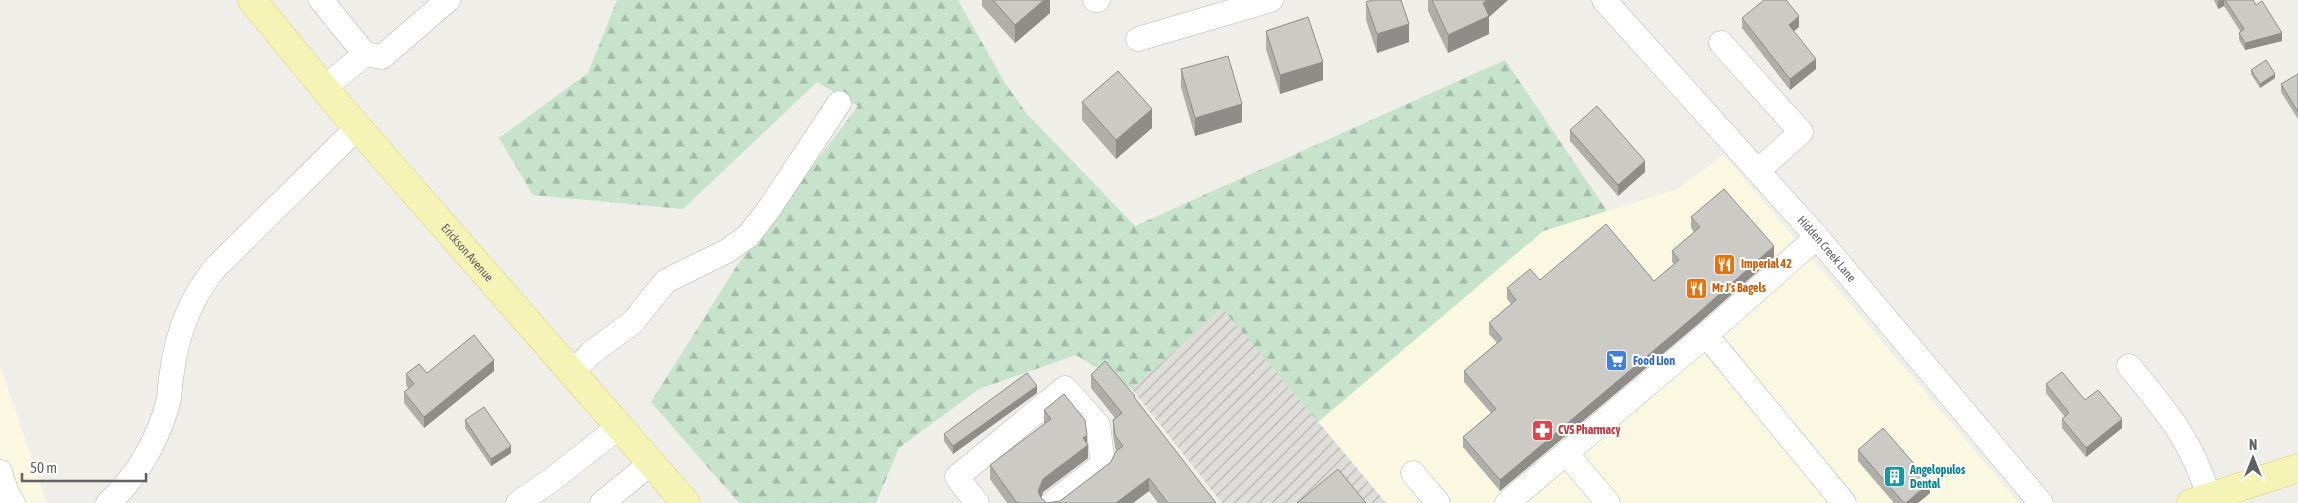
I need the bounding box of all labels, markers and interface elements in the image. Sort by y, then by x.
street label: Hidden Creek Lane [1795,213,1859,285]
street label: Erickson Avenue [438,221,496,284]
restaurant icon: Imperial 42 [1713,252,1737,276]
place label: Imperial 42 [1741,257,1792,271]
restaurant icon: Mr J's Bagels [1684,276,1708,300]
place label: Mr J's Bagels [1712,281,1767,295]
supermarket icon: Food Lion [1605,349,1629,373]
place label: Food Lion [1633,354,1675,368]
pharmacy icon: CVS Pharmacy [1530,418,1554,442]
place label: CVS Pharmacy [1558,423,1620,437]
north arrow [2228,433,2278,483]
text: N [2249,437,2257,453]
scale bar [22,450,146,482]
text: 50 m [30,459,57,476]
place label: Angelopulos Dental [1909,463,1966,491]
building icon: Angelopulos Dental [1882,465,1906,489]

